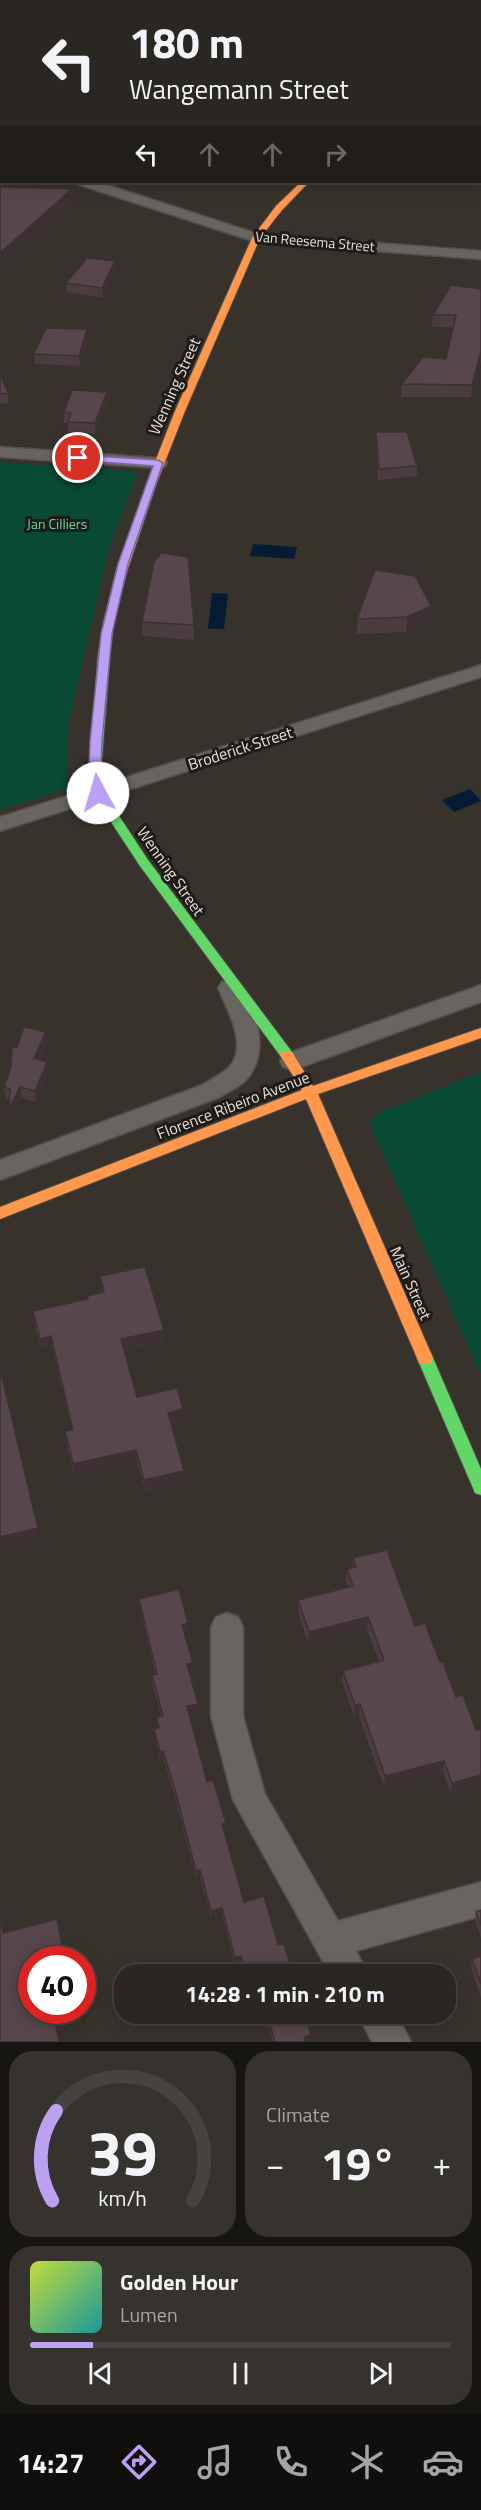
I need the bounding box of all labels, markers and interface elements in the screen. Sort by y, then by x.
text: 180 m [129,10,244,74]
icon: left [30,24,108,102]
text: Wangemann Street [129,68,349,109]
icon: left [130,138,163,171]
icon: ahead [193,138,226,171]
icon: ahead [256,138,289,171]
icon: right [319,138,352,171]
street label: Van Reesema Street [255,225,376,257]
street label: Wenning Street [142,333,206,438]
pin [52,432,103,483]
icon: arrive [61,441,94,474]
park label: Jan Cilliers [27,513,87,534]
street label: Broderick Street [185,720,296,776]
position arrow [66,761,130,825]
street label: Wenning Street [131,821,211,921]
street label: Florence Ribeiro Avenue [153,1065,313,1145]
street label: Main Street [384,1242,438,1324]
speed limit sign: 40 [18,1946,96,2024]
text: 14:28 · 1 min · 210 m [185,1977,385,2011]
text: Climate [266,2099,330,2130]
text: 39 [88,2104,157,2199]
text: 19° [321,2129,396,2197]
text: − [266,2139,284,2189]
text: + [433,2139,451,2189]
text: km/h [98,2182,147,2214]
text: Golden Hour [120,2265,238,2299]
text: Lumen [120,2299,178,2330]
icon: previous [84,2357,117,2390]
icon: pause [224,2357,257,2390]
icon: next [364,2357,397,2390]
icon: directions [118,2441,160,2483]
icon: music [194,2441,236,2483]
icon: phone [270,2441,312,2483]
icon: climate [346,2441,388,2483]
icon: car [422,2441,464,2483]
text: 14:27 [17,2442,84,2483]

